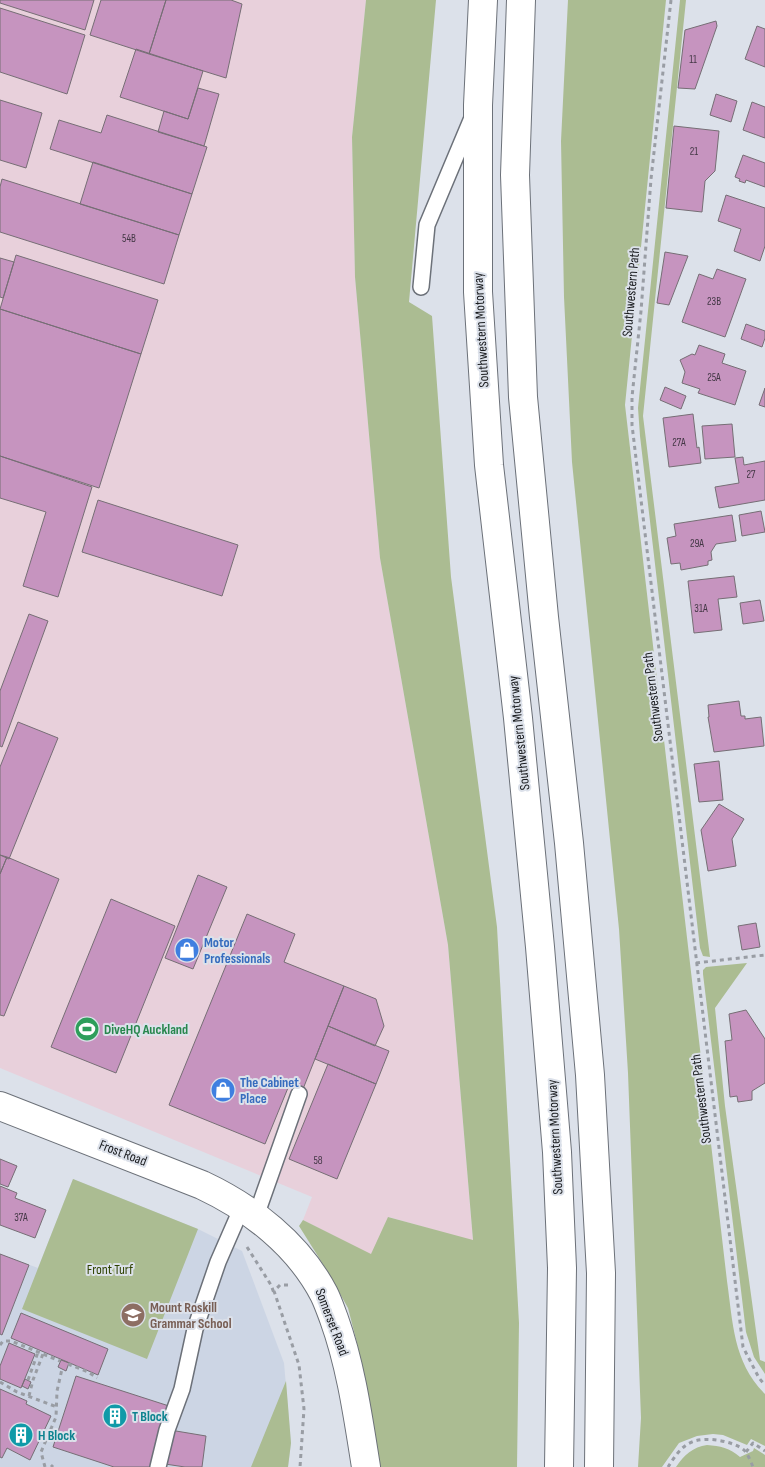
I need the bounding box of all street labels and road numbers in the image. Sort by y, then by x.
street label: Southwestern Path [619,247,643,337]
street label: Southwestern Motorway [469,272,493,388]
street label: Southwestern Path [639,651,667,743]
street label: Southwestern Motorway [504,674,533,791]
street label: Southwestern Path [687,1053,715,1145]
street label: Southwestern Motorway [543,1079,567,1195]
street label: Frost Road [97,1136,149,1170]
street label: Somerset Road [311,1286,353,1358]

